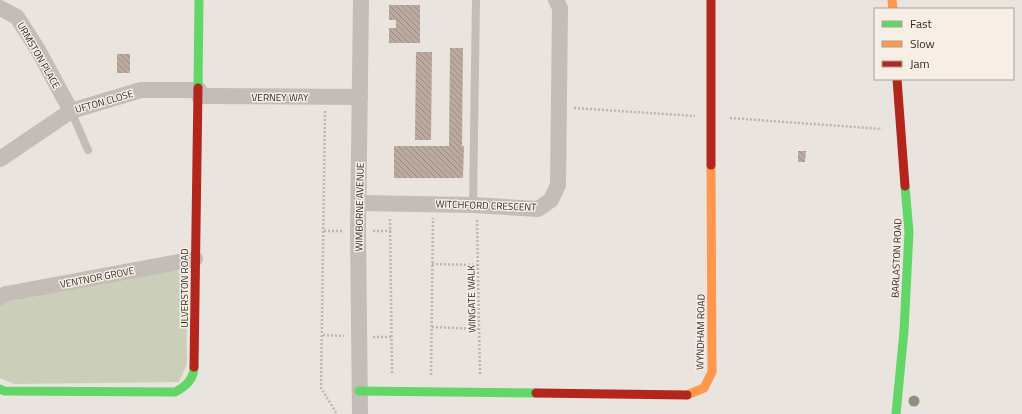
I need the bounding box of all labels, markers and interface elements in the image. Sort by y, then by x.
legend [874,8,1014,80]
text: Fast [910,14,933,33]
street label: URMSTON PLACE [13,19,64,92]
text: Slow [910,34,935,53]
text: Jam [910,54,930,73]
street label: UFTON CLOSE [73,86,135,117]
street label: VERNEY WAY [252,90,309,105]
street label: WIMBORNE AVENUE [351,162,368,252]
street label: WITCHFORD CRESCENT [435,196,537,215]
street label: BARLASTON ROAD [888,218,905,298]
street label: ULVERSTON ROAD [177,248,192,328]
street label: VENTNOR GROVE [59,263,136,292]
street label: WINGATE WALK [463,265,480,333]
street label: WYNDHAM ROAD [692,294,709,370]

